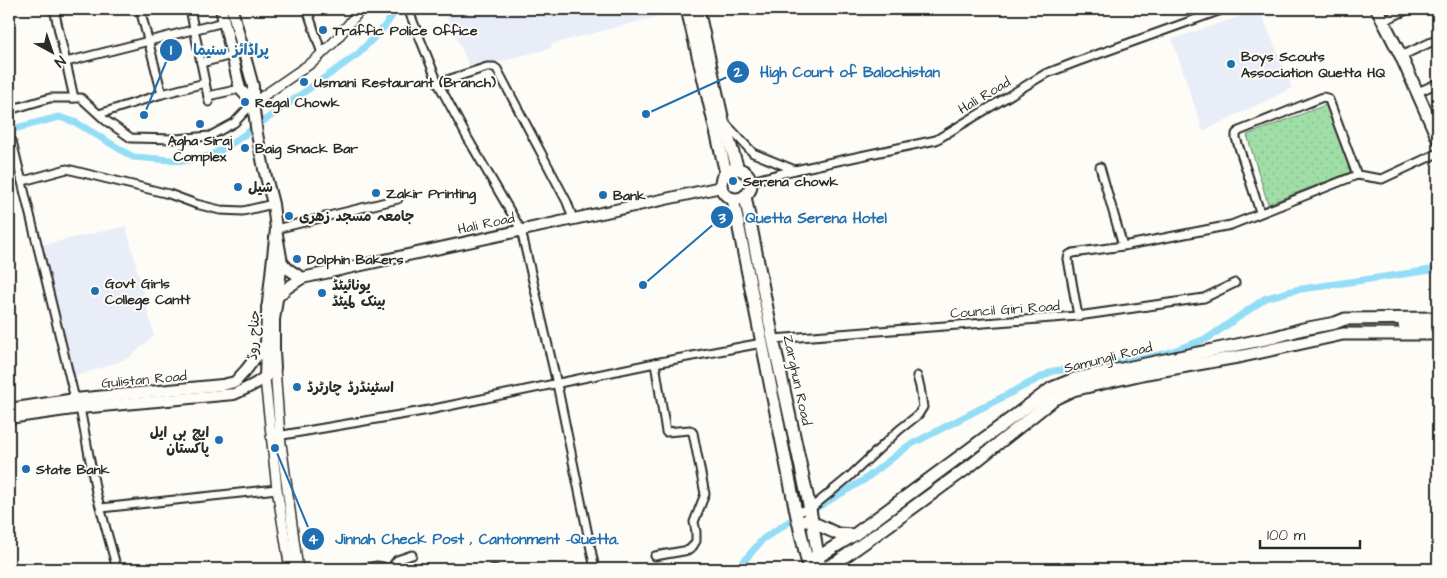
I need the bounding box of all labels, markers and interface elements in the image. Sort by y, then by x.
place label: Traffic Police Office [332,21,478,41]
marker: Traffic Police Office [317,24,329,36]
north arrow [28,28,78,78]
callout: پراڈائز سنیما [159,35,279,65]
text: 1 [170,40,172,61]
text: پراڈائز سنیما [193,40,269,61]
place label: Boys Scouts Association Quetta HQ [1241,47,1385,83]
text: N [50,51,70,72]
callout: High Court of Balochistan [725,57,950,87]
marker: Boys Scouts Association Quetta HQ [1225,58,1237,70]
text: 2 [733,62,743,83]
text: High Court of Balochistan [760,62,940,85]
street label: Hali Road [955,72,1014,119]
place label: Usmani Restaurant (Branch) [314,73,496,93]
marker: Usmani Restaurant (Branch) [298,76,310,88]
place label: Regal Chowk [255,93,340,114]
marker: Regal Chowk [239,96,251,108]
marker: Agha Siraj Complex [194,118,206,130]
place label: Agha Siraj Complex [168,131,233,167]
place label: Baig Snack Bar [255,139,358,160]
marker: Baig Snack Bar [239,142,251,154]
place label: Serena chowk [742,172,839,192]
marker: Serena chowk [727,175,739,187]
place label: شیل [248,178,273,198]
marker: شیل [232,181,244,193]
place label: Zakir Printing [386,184,477,205]
place label: Bank [613,186,646,206]
marker: Zakir Printing [370,187,382,199]
marker: Bank [597,189,609,201]
callout: Quetta Serena Hotel [710,202,896,232]
place label: جامعہ مسجد زھری [299,207,414,227]
street label: Hali Road [456,208,517,240]
text: 3 [717,208,726,229]
text: Quetta Serena Hotel [745,208,887,229]
marker: جامعہ مسجد زھری [283,210,295,222]
place label: Dolphin Bakers [307,250,404,270]
marker: Dolphin Bakers [291,253,303,265]
place label: Govt Girls College Cantt [105,274,191,311]
place label: یونائیٹڈ بینک لمیٹڈ [332,276,386,312]
marker: Govt Girls College Cantt [89,285,101,297]
marker: یونائیٹڈ بینک لمیٹڈ [316,287,328,299]
street label: Council Giri Road [949,296,1061,324]
street label: جناح روڈ [243,309,265,361]
street label: Zarghun Road [778,333,816,427]
street label: Samungli Road [1062,337,1155,379]
street label: Gulistan Road [101,366,188,394]
place label: اسٹینڈرڈ چارٹرڈ [307,378,394,398]
marker: اسٹینڈرڈ چارٹرڈ [291,381,303,393]
place label: ایچ بی ایل پاکستان [150,423,209,459]
marker: ایچ بی ایل پاکستان [213,434,225,446]
place label: State Bank [35,460,110,480]
marker: State Bank [20,463,32,475]
scale bar [1260,518,1360,550]
callout: Jinnah Check Post , Cantonment -Quetta. [300,524,629,554]
text: 100 m [1267,525,1306,546]
text: 4 [308,529,319,550]
text: Jinnah Check Post , Cantonment -Quetta. [334,529,619,550]

